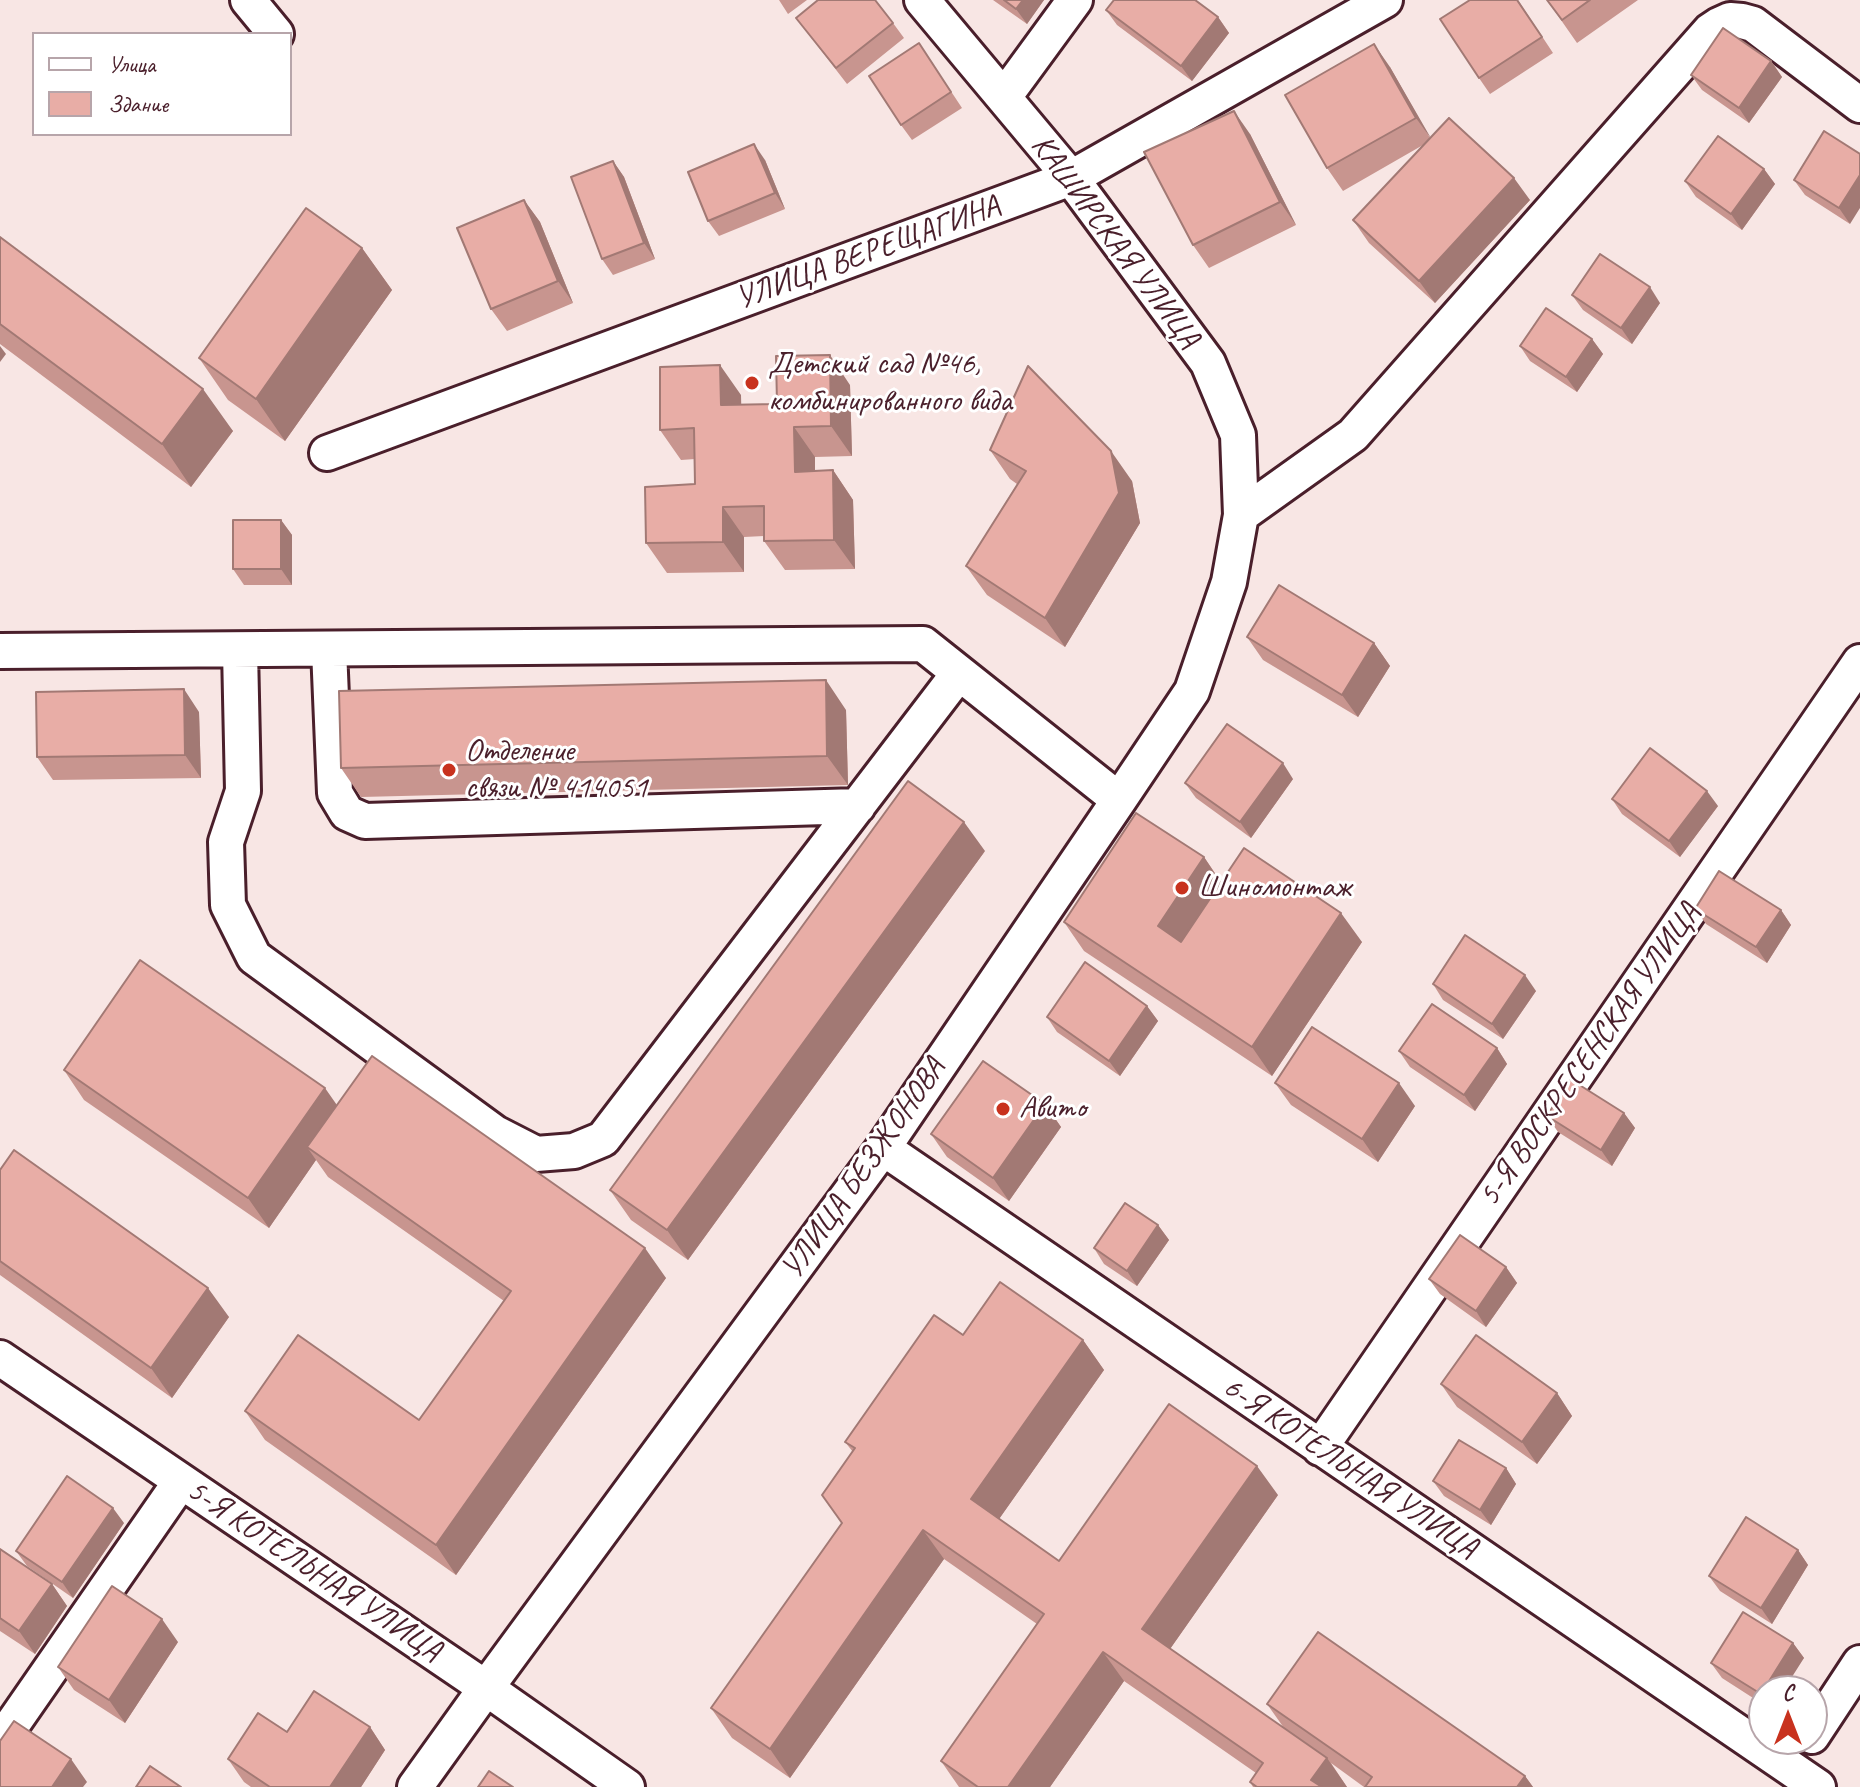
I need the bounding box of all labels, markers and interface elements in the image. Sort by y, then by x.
legend [32,32,292,136]
text: Улица [108,49,156,79]
text: Здание [108,89,168,119]
street label: КАШИРСКАЯ УЛИЦА [1022,128,1208,356]
street label: УЛИЦА ВЕРЕЩАГИНА [731,187,1005,319]
place label: Детский сад №46, комбинированного вида [768,346,1012,421]
marker: Детский сад №46, комбинированного вида [743,374,761,392]
place label: Отделение связи № 414051 [465,733,648,808]
marker: Отделение связи № 414051 [440,761,458,779]
place label: Шиномонтаж [1198,869,1351,907]
marker: Шиномонтаж [1173,879,1191,897]
street label: 5-Я ВОСКРЕСЕНСКАЯ УЛИЦА [1471,896,1709,1214]
street label: УЛИЦА БЕЗЖОНОВА [774,1051,954,1287]
place label: Авито [1019,1090,1086,1128]
marker: Авито [994,1100,1012,1118]
street label: 6-Я КОТЕЛЬНАЯ УЛИЦА [1215,1368,1485,1568]
street label: 5-Я КОТЕЛЬНАЯ УЛИЦА [179,1471,449,1671]
north arrow [1748,1675,1828,1755]
text: С [1783,1679,1793,1707]

